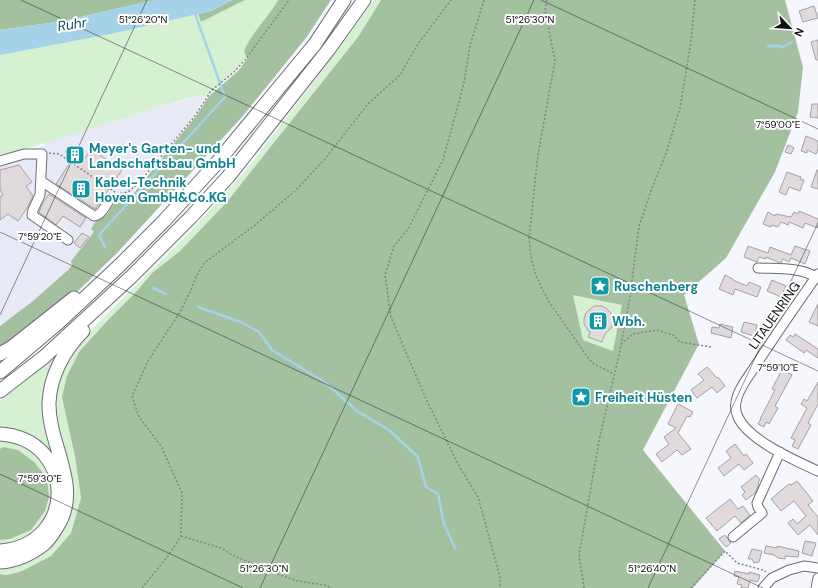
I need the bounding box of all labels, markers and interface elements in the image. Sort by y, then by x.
north arrow [770,8,810,48]
water label: Ruhr [56,13,89,35]
text: 51°26'20"N [119,13,167,26]
text: 51°26'30"N [506,13,555,26]
text: N [791,26,807,39]
text: 7°59'00"E [756,118,801,131]
place label: Meyer's Garten- und Landschaftsbau GmbH [89,140,236,172]
building icon: Meyer's Garten- und Landschaftsbau GmbH [64,144,86,166]
place label: Kabel-Technik Hoven GmbH&Co.KG [95,174,227,206]
building icon: Kabel-Technik Hoven GmbH&Co.KG [70,178,92,200]
text: 7°59'20"E [18,230,62,243]
place icon: Ruschenberg [589,275,611,297]
place label: Ruschenberg [614,278,698,295]
street label: LITAUENRING [745,278,804,352]
building icon: Wbh. [587,310,609,332]
place label: Wbh. [612,313,645,330]
text: 7°59'10"E [758,361,799,374]
place icon: Freiheit Hüsten [570,386,592,408]
place label: Freiheit Hüsten [595,389,692,406]
text: 7°59'30"E [18,472,62,485]
text: 51°26'30"N [240,562,289,575]
text: 51°26'40"N [628,562,676,575]

